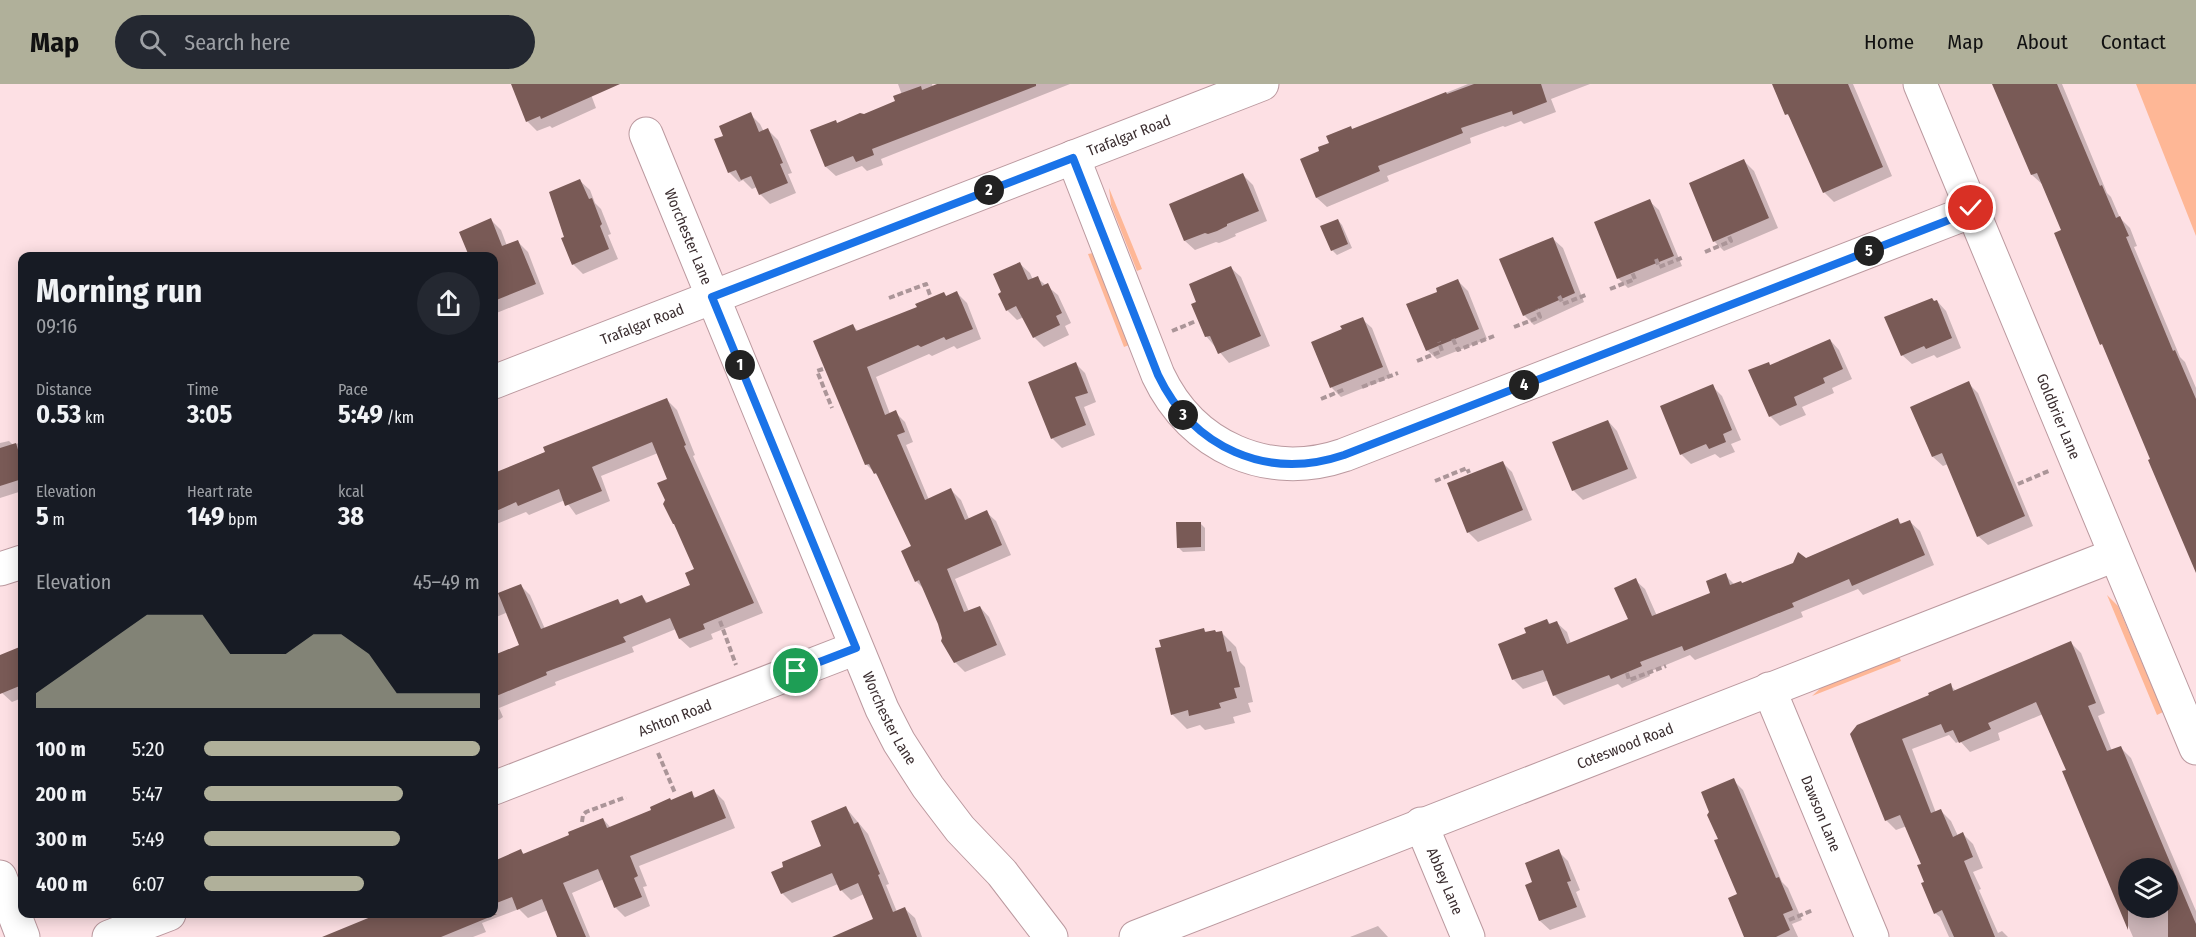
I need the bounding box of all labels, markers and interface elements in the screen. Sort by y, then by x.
search box [115,15,535,69]
text: Map [30,26,79,59]
icon: search [136,26,169,59]
text: Search here [184,29,290,56]
text: Home [1864,29,1914,55]
text: Map [1947,29,1984,55]
text: About [2017,29,2068,55]
text: Contact [2101,29,2166,55]
street label: Trafalgar Road [1085,111,1173,160]
pin: 2 [974,175,1004,205]
text: 2 [985,180,993,199]
pin [1945,182,1996,233]
street label: Worchester Lane [660,186,716,287]
icon: check [1954,191,1987,224]
pin: 5 [1854,236,1884,266]
text: 5 [1865,241,1873,260]
text: Morning run [36,271,202,311]
button: share [417,272,480,335]
street label: Trafalgar Road [598,300,687,349]
text: 09:16 [36,314,77,338]
pin: 1 [725,350,755,380]
text: 1 [737,355,743,374]
pin: 4 [1509,370,1539,400]
street label: Goldbrier Lane [2032,371,2084,462]
text: 4 [1520,375,1528,394]
text: Distance [36,380,92,399]
text: Time [187,380,219,399]
text: Pace [338,380,368,399]
text: 0.53 [36,399,81,430]
text: 3:05 [187,399,232,430]
text: 5:49 [338,399,383,430]
pin: 3 [1168,400,1198,430]
text: 3 [1179,405,1187,424]
text: km [81,408,105,427]
text: /km [383,408,414,427]
text: Elevation [36,482,96,501]
text: Heart rate [187,482,253,501]
text: kcal [338,482,364,501]
text: 5 [36,501,49,532]
text: 149 [187,501,224,532]
text: 38 [338,501,364,532]
text: m [49,510,65,529]
text: bpm [224,510,257,529]
text: Elevation [36,570,111,594]
text: 45–49 m [413,570,480,594]
pin [770,645,821,696]
icon: arrive [779,654,812,687]
street label: Worchester Lane [859,669,920,768]
street label: Ashton Road [636,696,714,740]
street label: Coteswood Road [1574,719,1676,773]
text: 100 m [36,737,86,761]
text: 5:20 [132,737,165,761]
street label: Dawson Lane [1797,773,1845,854]
text: 200 m [36,782,87,806]
text: 5:47 [132,782,163,806]
text: 300 m [36,827,87,851]
text: 5:49 [132,827,164,851]
street label: Abbey Lane [1423,845,1467,917]
map controls [2118,858,2178,918]
button: layers [2118,858,2178,918]
text: 400 m [36,872,88,896]
text: 6:07 [132,872,164,896]

